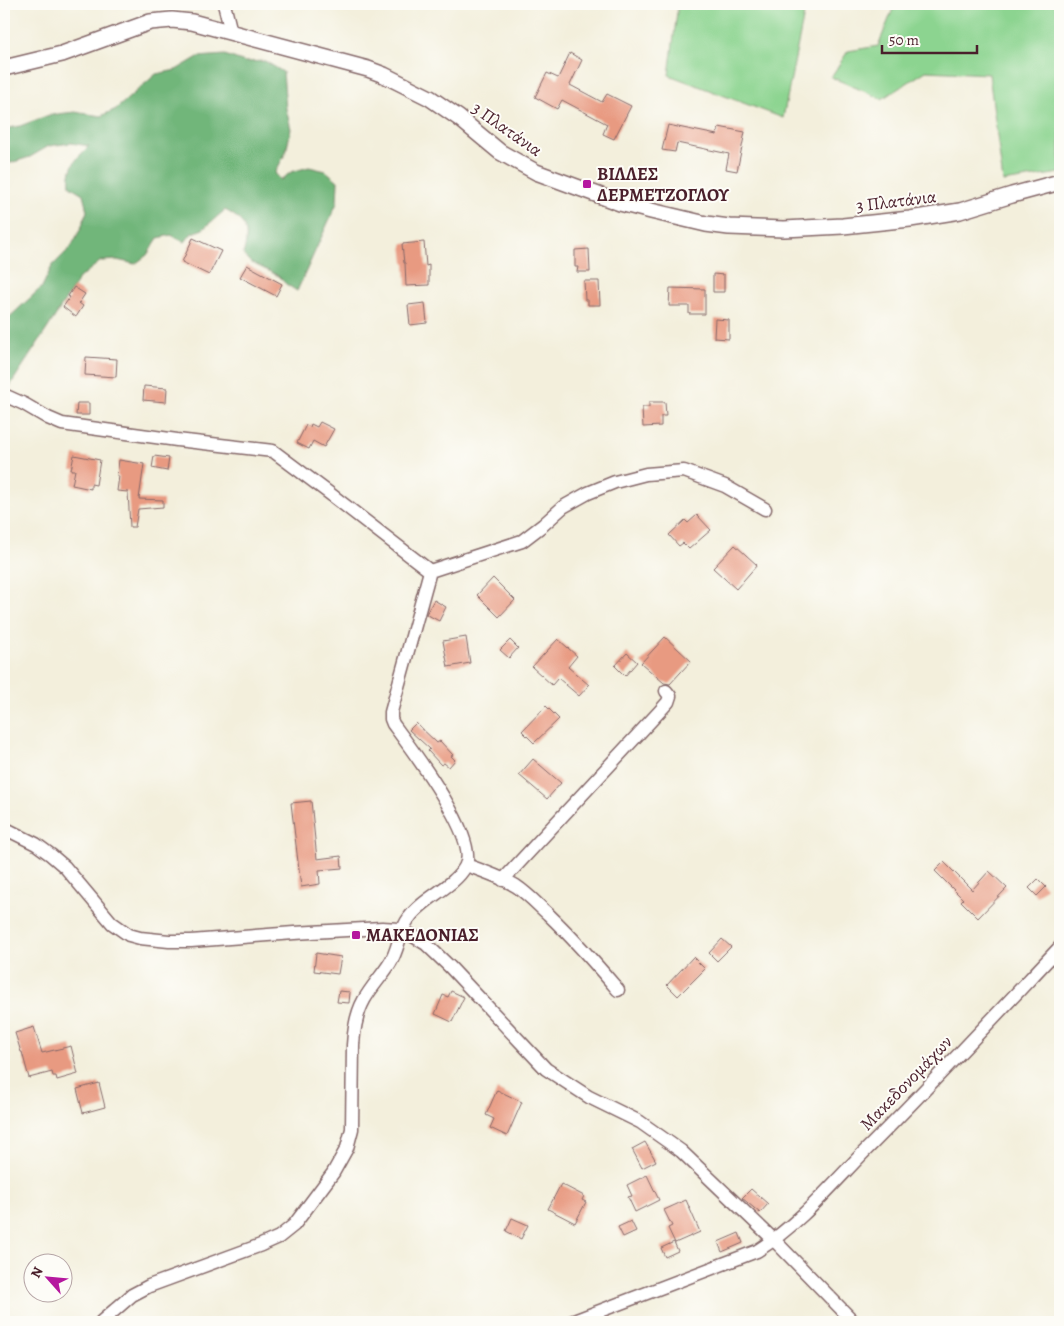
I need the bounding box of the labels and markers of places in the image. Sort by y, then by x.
place label: ΒΙΛΛΕΣ ΔΕΡΜΕΤΖΟΓΛΟΥ [597,162,730,207]
marker: ΒΙΛΛΕΣ ΔΕΡΜΕΤΖΟΓΛΟΥ [581,178,593,190]
place label: ΜΑΚΕΔΟΝΙΑΣ [366,923,479,947]
marker: ΜΑΚΕΔΟΝΙΑΣ [350,929,362,941]

